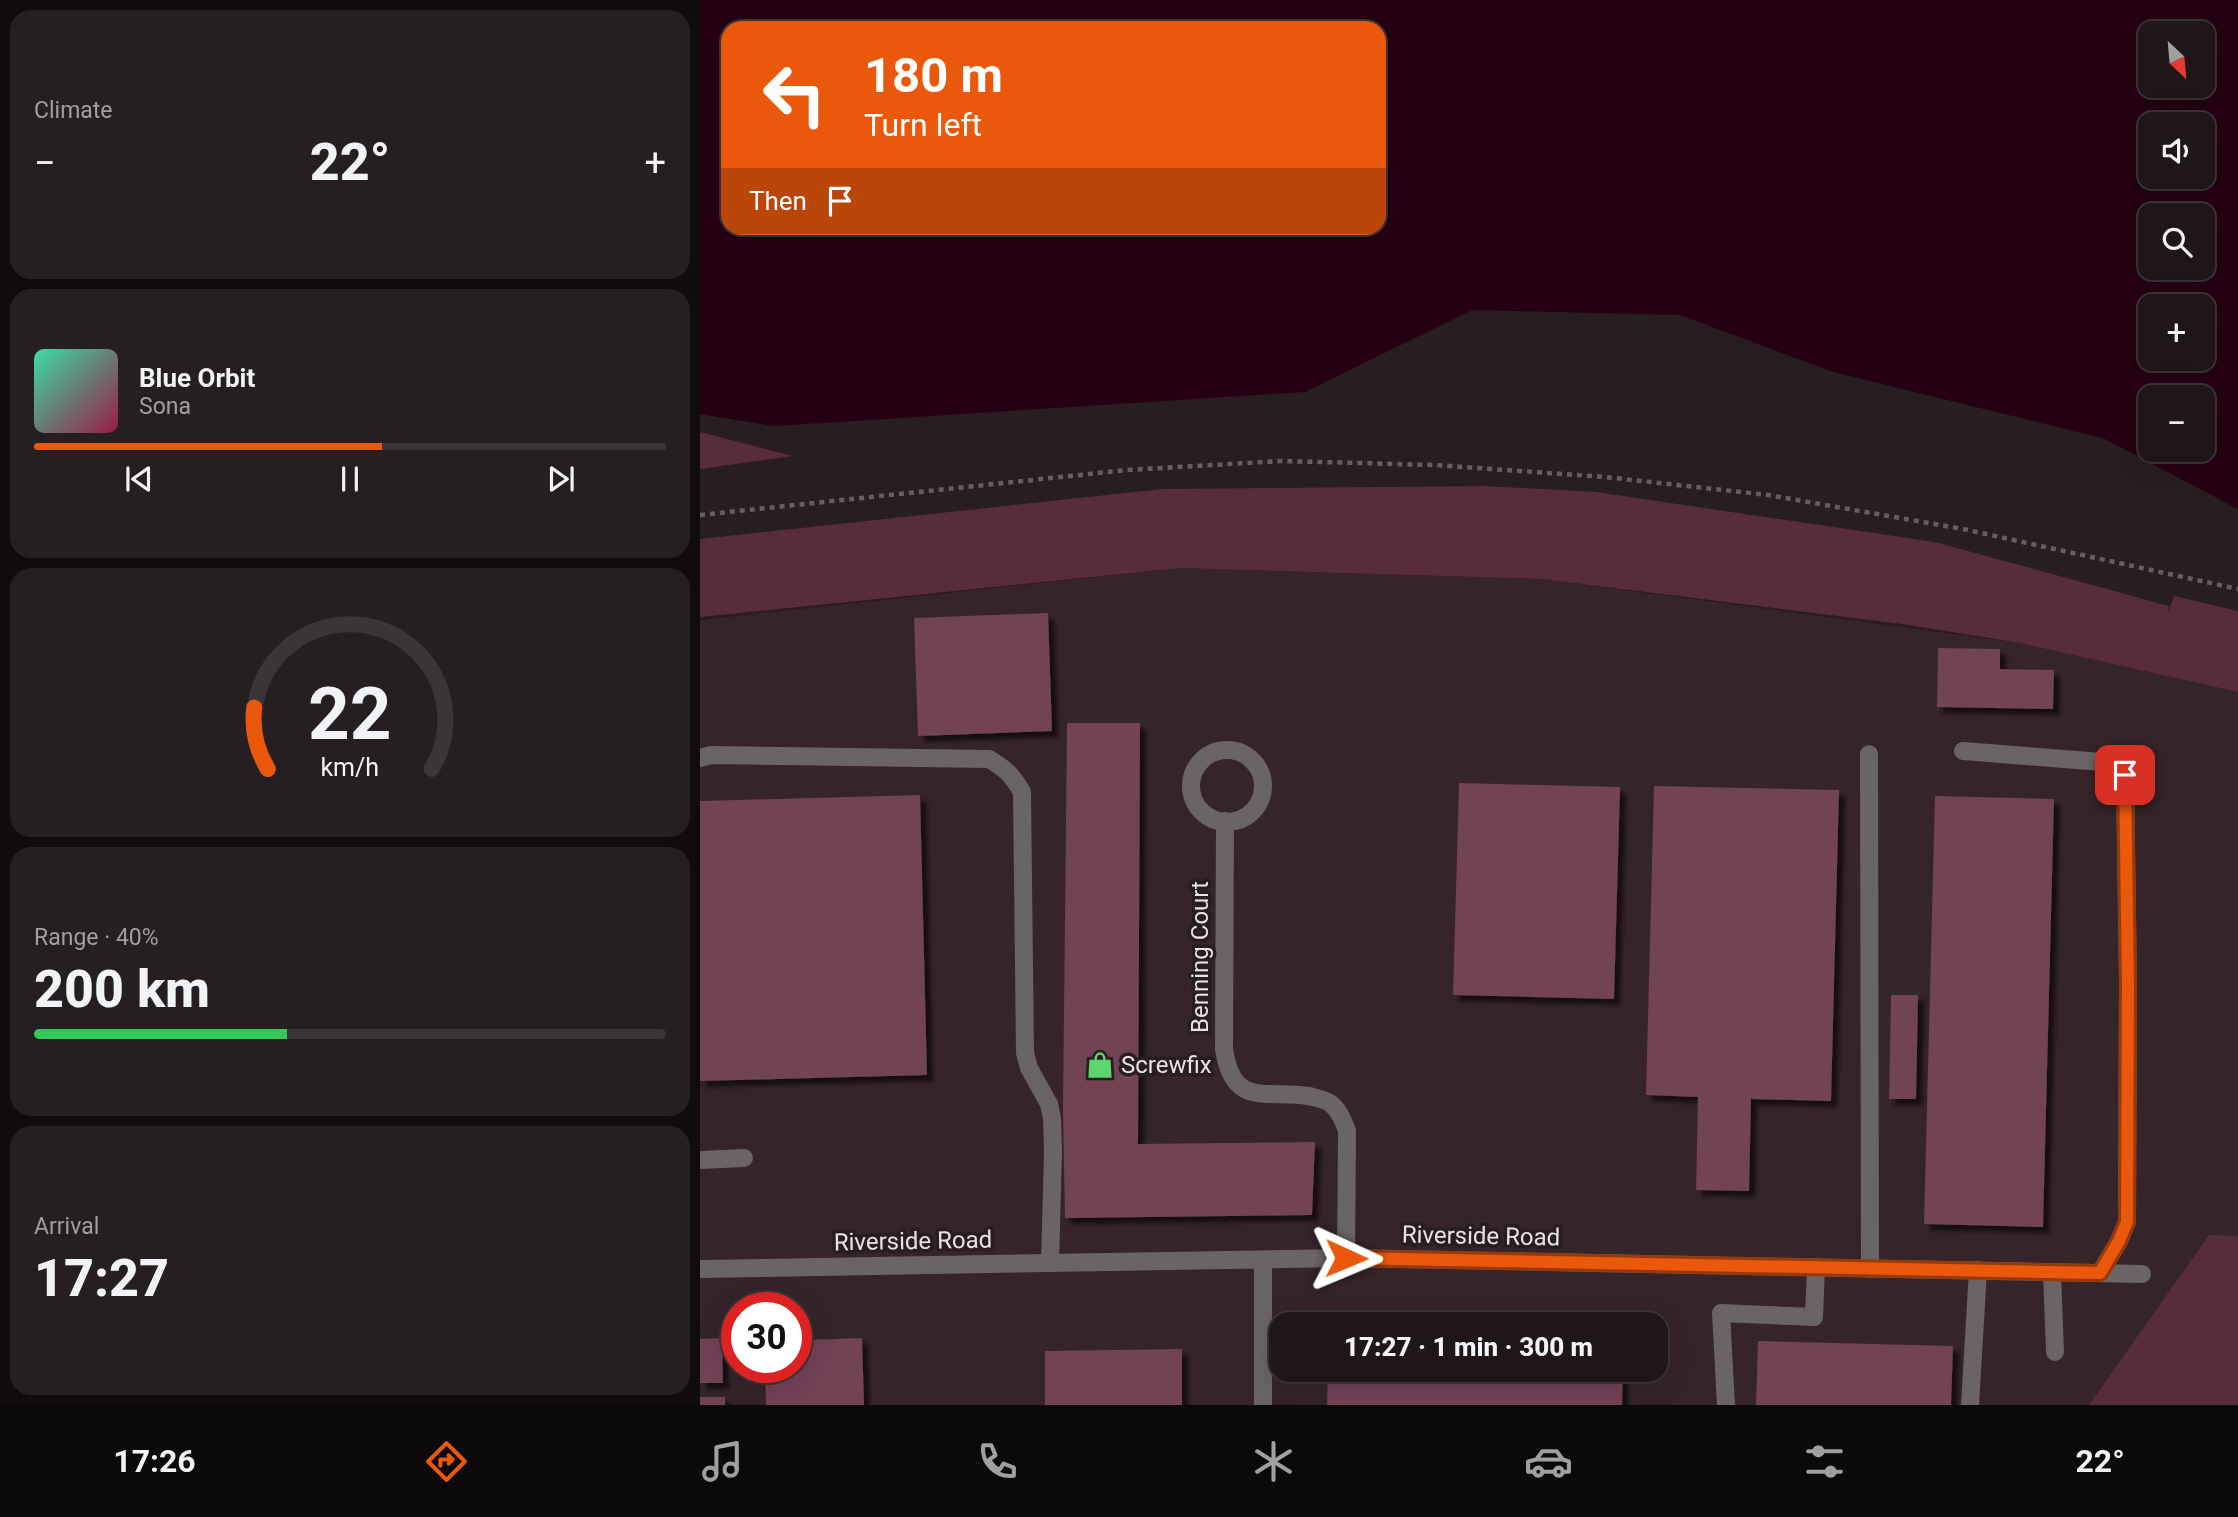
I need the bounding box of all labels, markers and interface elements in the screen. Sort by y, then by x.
north arrow [2138,21,2216,98]
map controls [2138,21,2215,462]
text: 180 m [864,47,1003,104]
icon: left [749,49,840,140]
text: Climate [34,97,113,124]
text: Turn left [864,106,982,144]
button: sound [2138,112,2215,189]
text: 22° [310,132,390,193]
text: − [34,141,56,185]
text: + [644,141,666,185]
icon: arrive [821,182,859,220]
text: Then [749,186,807,216]
button: search [2138,203,2215,280]
button: + [2138,294,2215,371]
text: Blue Orbit [139,363,255,393]
button: − [2138,385,2215,462]
text: Sona [139,393,191,420]
icon: previous [120,460,158,498]
icon: pause [331,460,369,498]
icon: next [542,460,580,498]
text: 22 [308,671,392,757]
pin [2095,745,2155,805]
text: km/h [321,752,379,781]
icon: arrive [2106,756,2144,794]
street label: Benning Court [1186,881,1214,1033]
text: Range · 40% [34,924,159,951]
text: 200 km [34,959,210,1020]
shop icon: Screwfix [1085,1050,1115,1080]
place label: Screwfix [1121,1051,1212,1079]
text: Arrival [34,1213,99,1240]
position arrow [1309,1221,1383,1295]
street label: Riverside Road [1402,1221,1560,1251]
street label: Riverside Road [834,1226,992,1256]
text: 17:27 [34,1248,169,1309]
speed limit sign: 30 [721,1292,812,1383]
text: 17:27 · 1 min · 300 m [1344,1332,1593,1362]
icon: directions [422,1437,471,1486]
icon: music [698,1437,747,1486]
icon: phone [973,1437,1022,1486]
icon: climate [1249,1437,1298,1486]
icon: car [1524,1437,1573,1486]
icon: filters [1800,1437,1849,1486]
text: 17:26 [113,1442,196,1480]
text: 22° [2075,1442,2125,1480]

